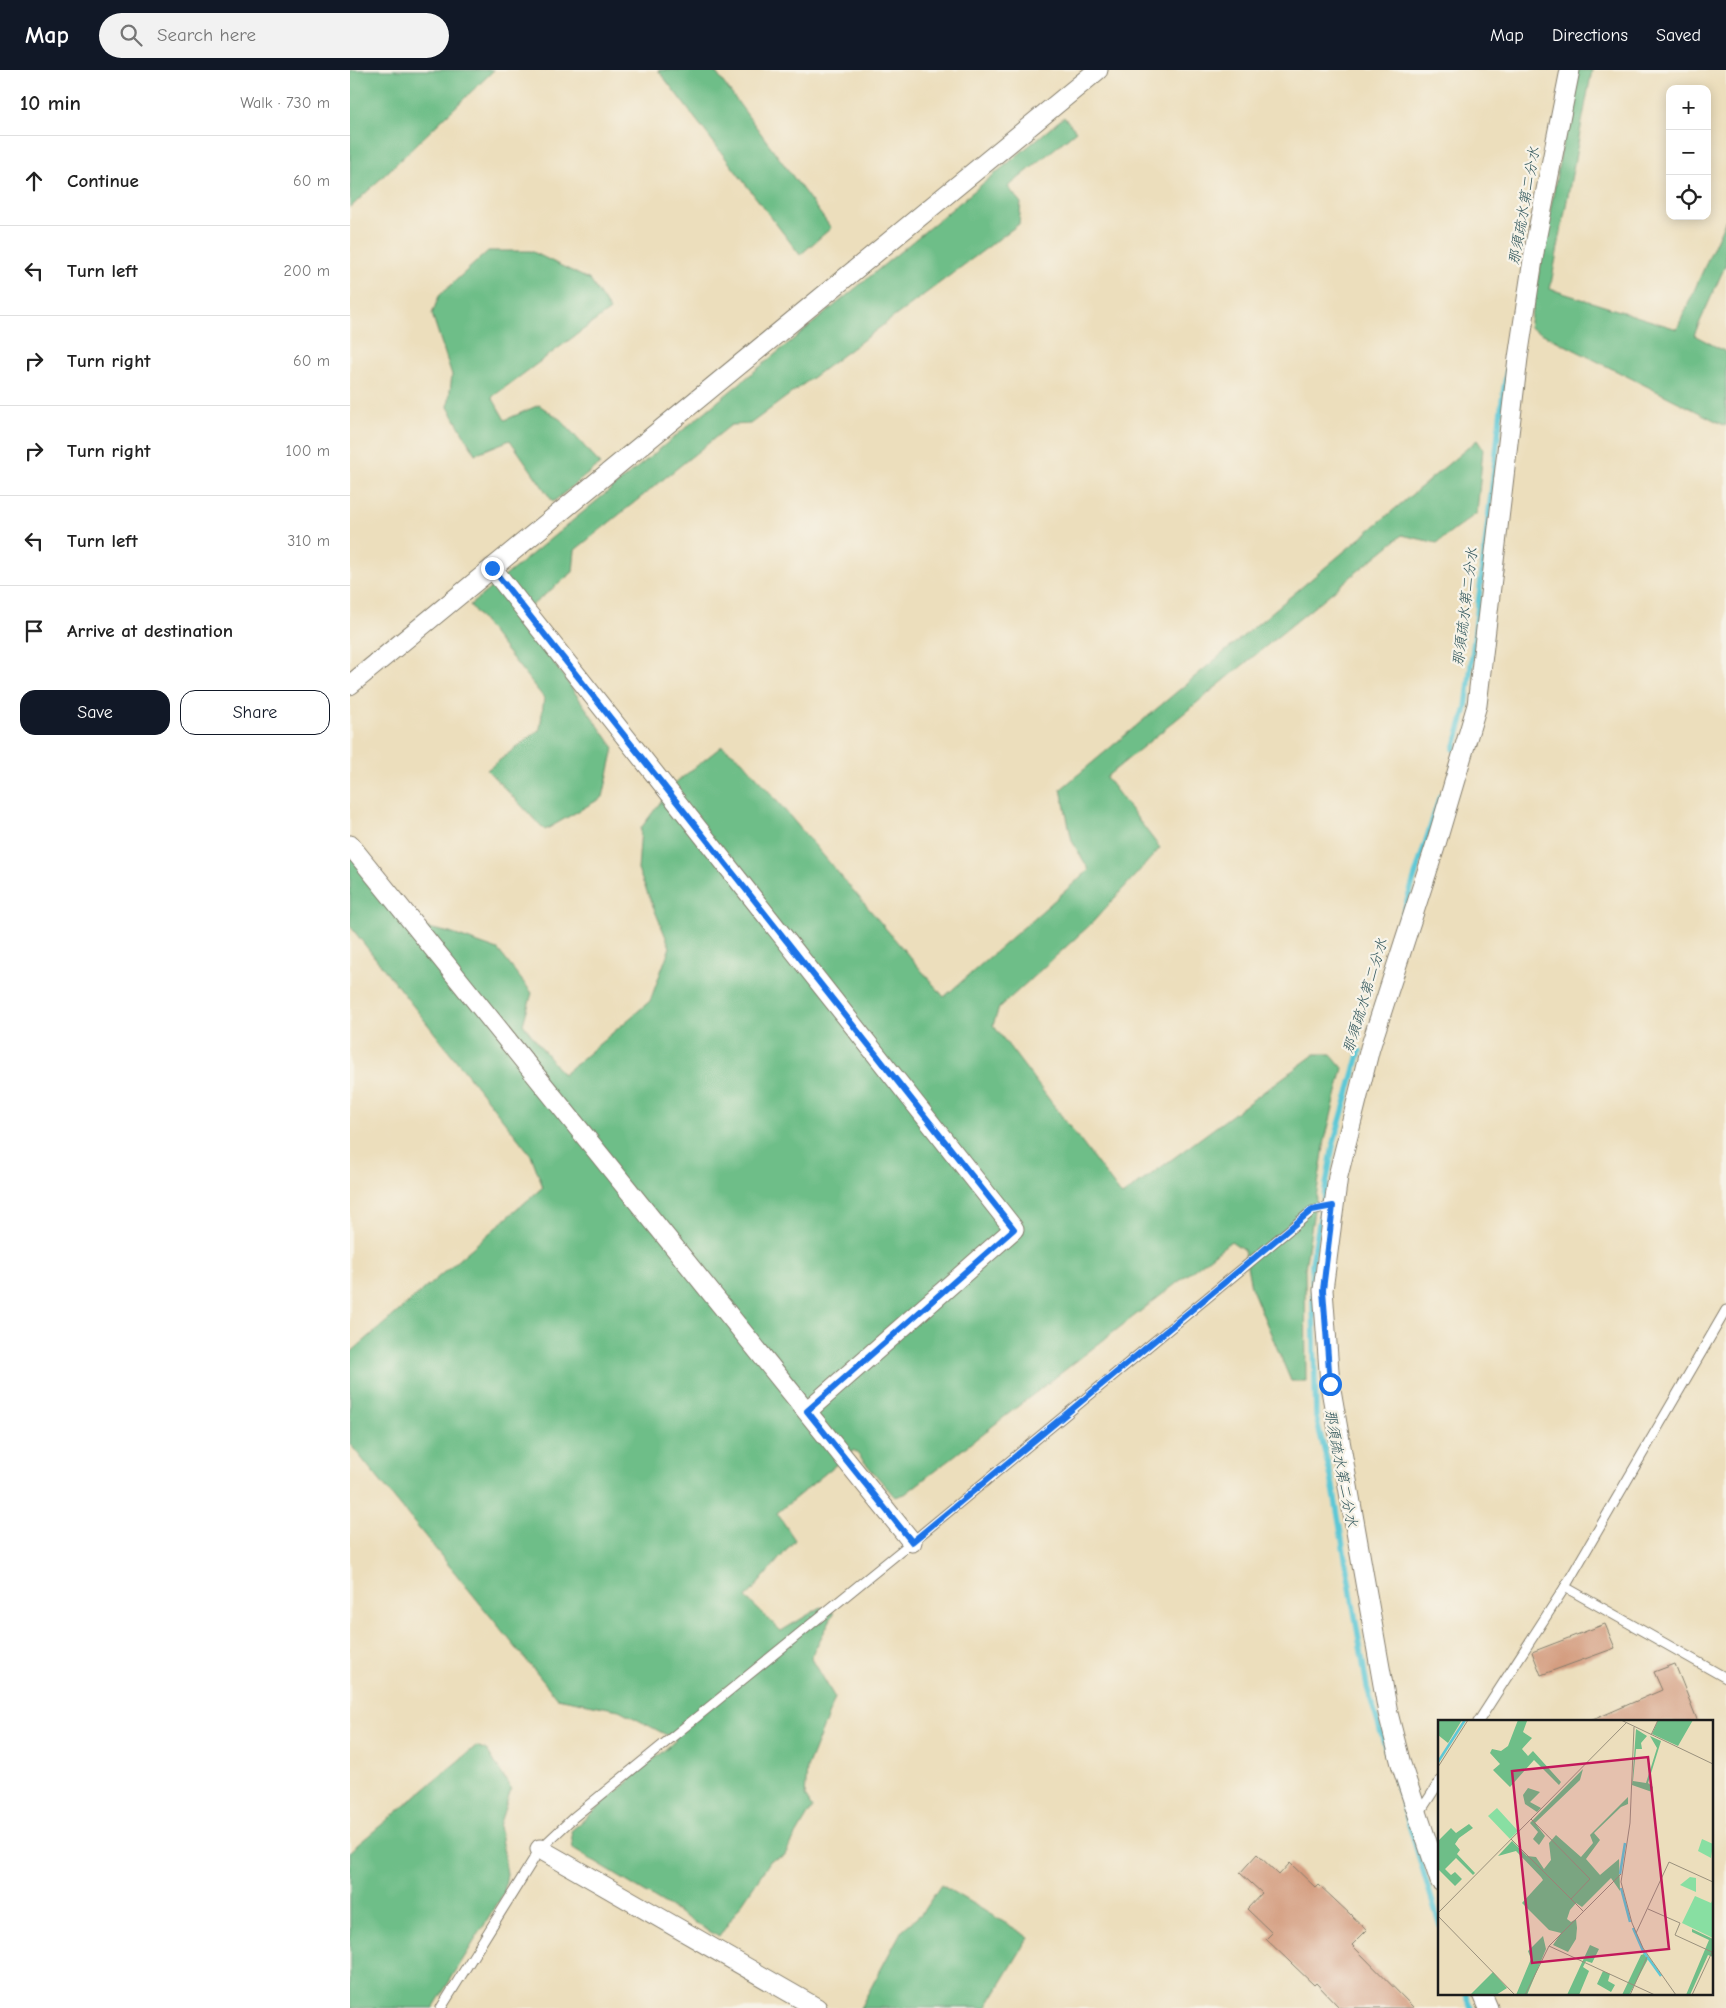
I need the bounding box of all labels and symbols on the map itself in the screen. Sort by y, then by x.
water label: 那須疏水第二分水 [1505,145,1543,267]
water label: 那須疏水第二分水 [1449,546,1481,668]
route end [481,557,504,580]
water label: 那須疏水第二分水 [1339,936,1391,1056]
route start [1319,1373,1342,1396]
water label: 那須疏水第二分水 [1321,1407,1361,1529]
inset map [1438,1720,1714,1996]

